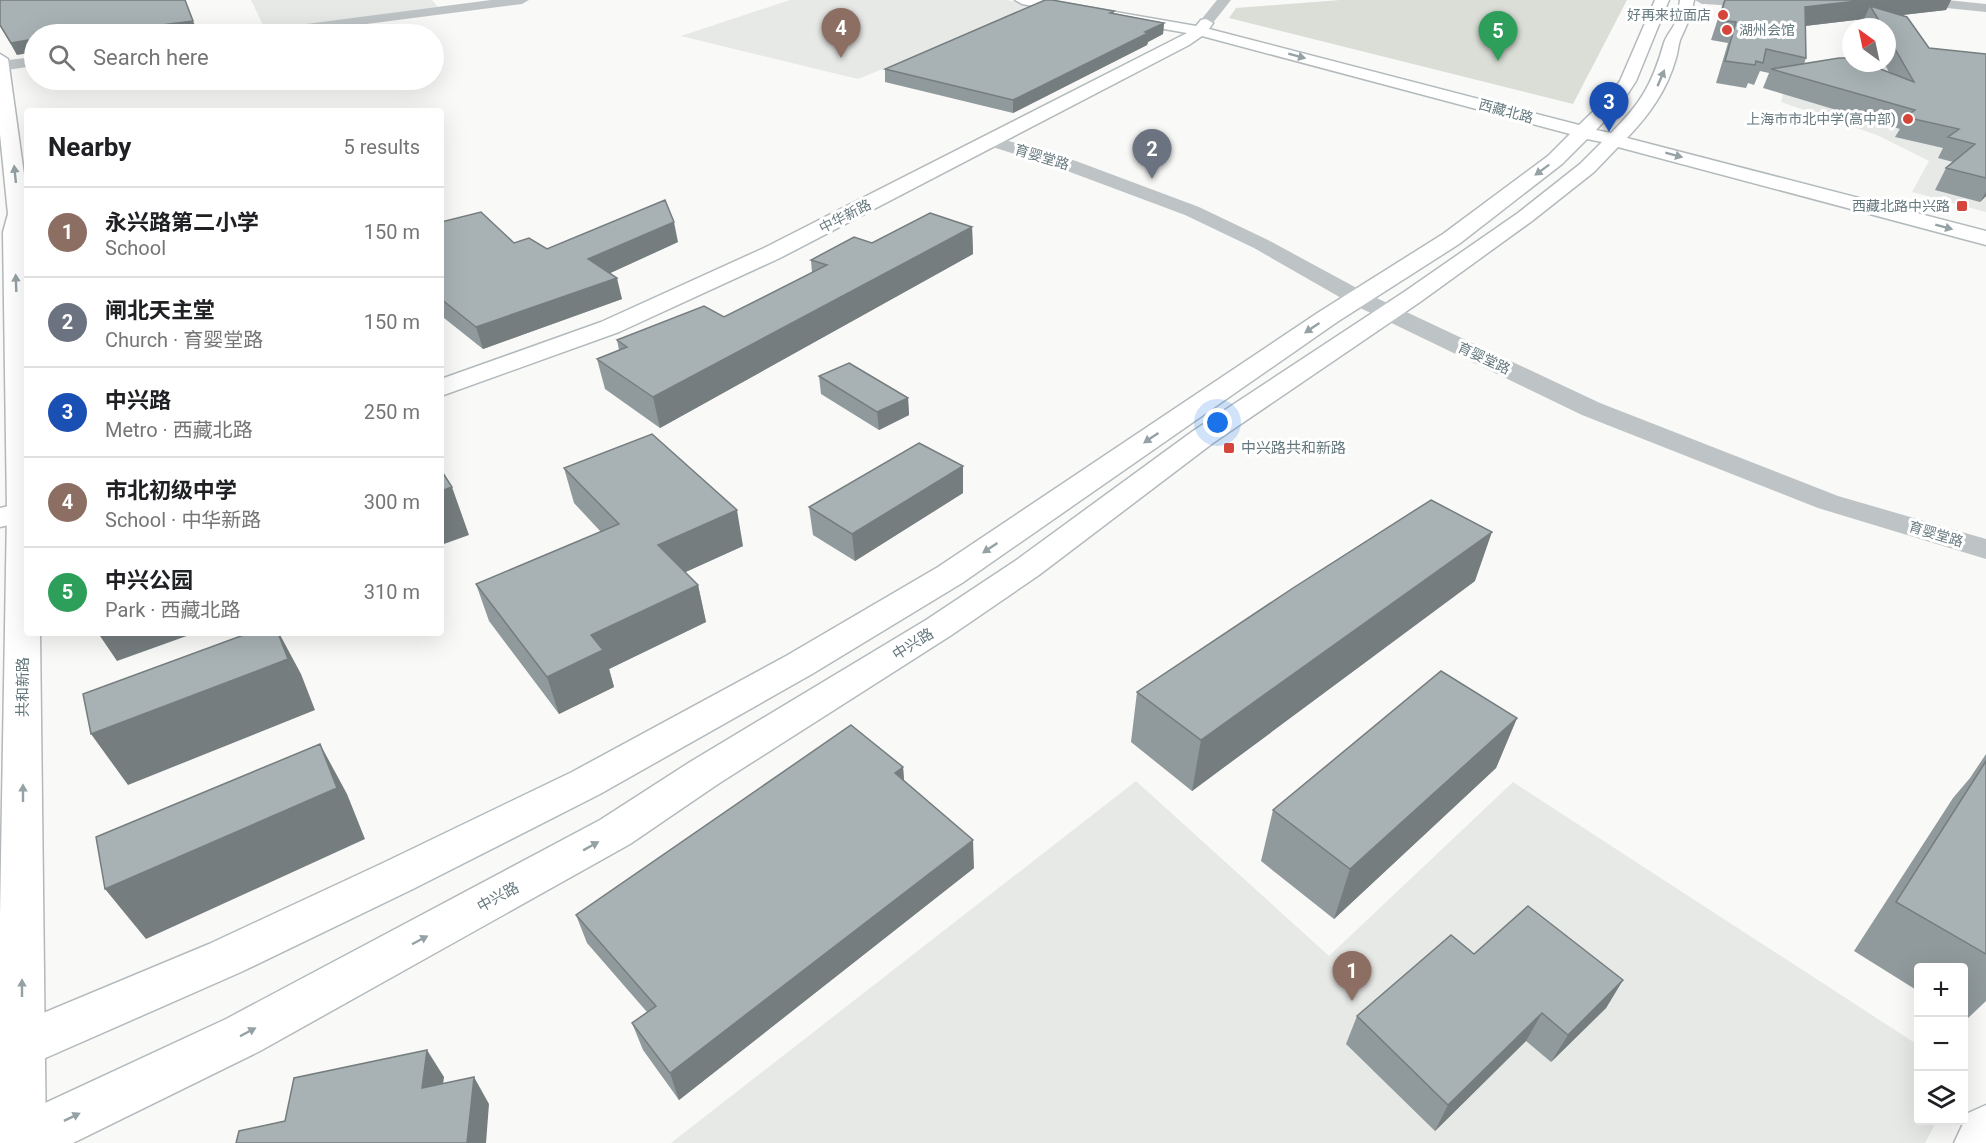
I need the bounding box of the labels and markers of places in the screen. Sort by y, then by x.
place label: 好再来拉面店 [1627,7,1711,23]
pin: 4 [822,8,860,58]
marker: 好再来拉面店 [1716,8,1730,22]
pin: 5 [1478,11,1518,61]
place label: 湖州会馆 [1739,22,1795,38]
marker: 湖州会馆 [1720,23,1734,37]
pin: 3 [1590,82,1628,132]
place label: 上海市市北中学(高中部) [1746,111,1896,128]
marker: 上海市市北中学(高中部) [1901,112,1915,126]
pin: 2 [1132,130,1172,179]
place label: 西藏北路中兴路 [1852,198,1950,214]
marker: 西藏北路中兴路 [1955,199,1969,213]
place label: 中兴路共和新路 [1241,439,1346,457]
marker: 中兴路共和新路 [1222,441,1236,455]
pin: 1 [1332,952,1372,1001]

